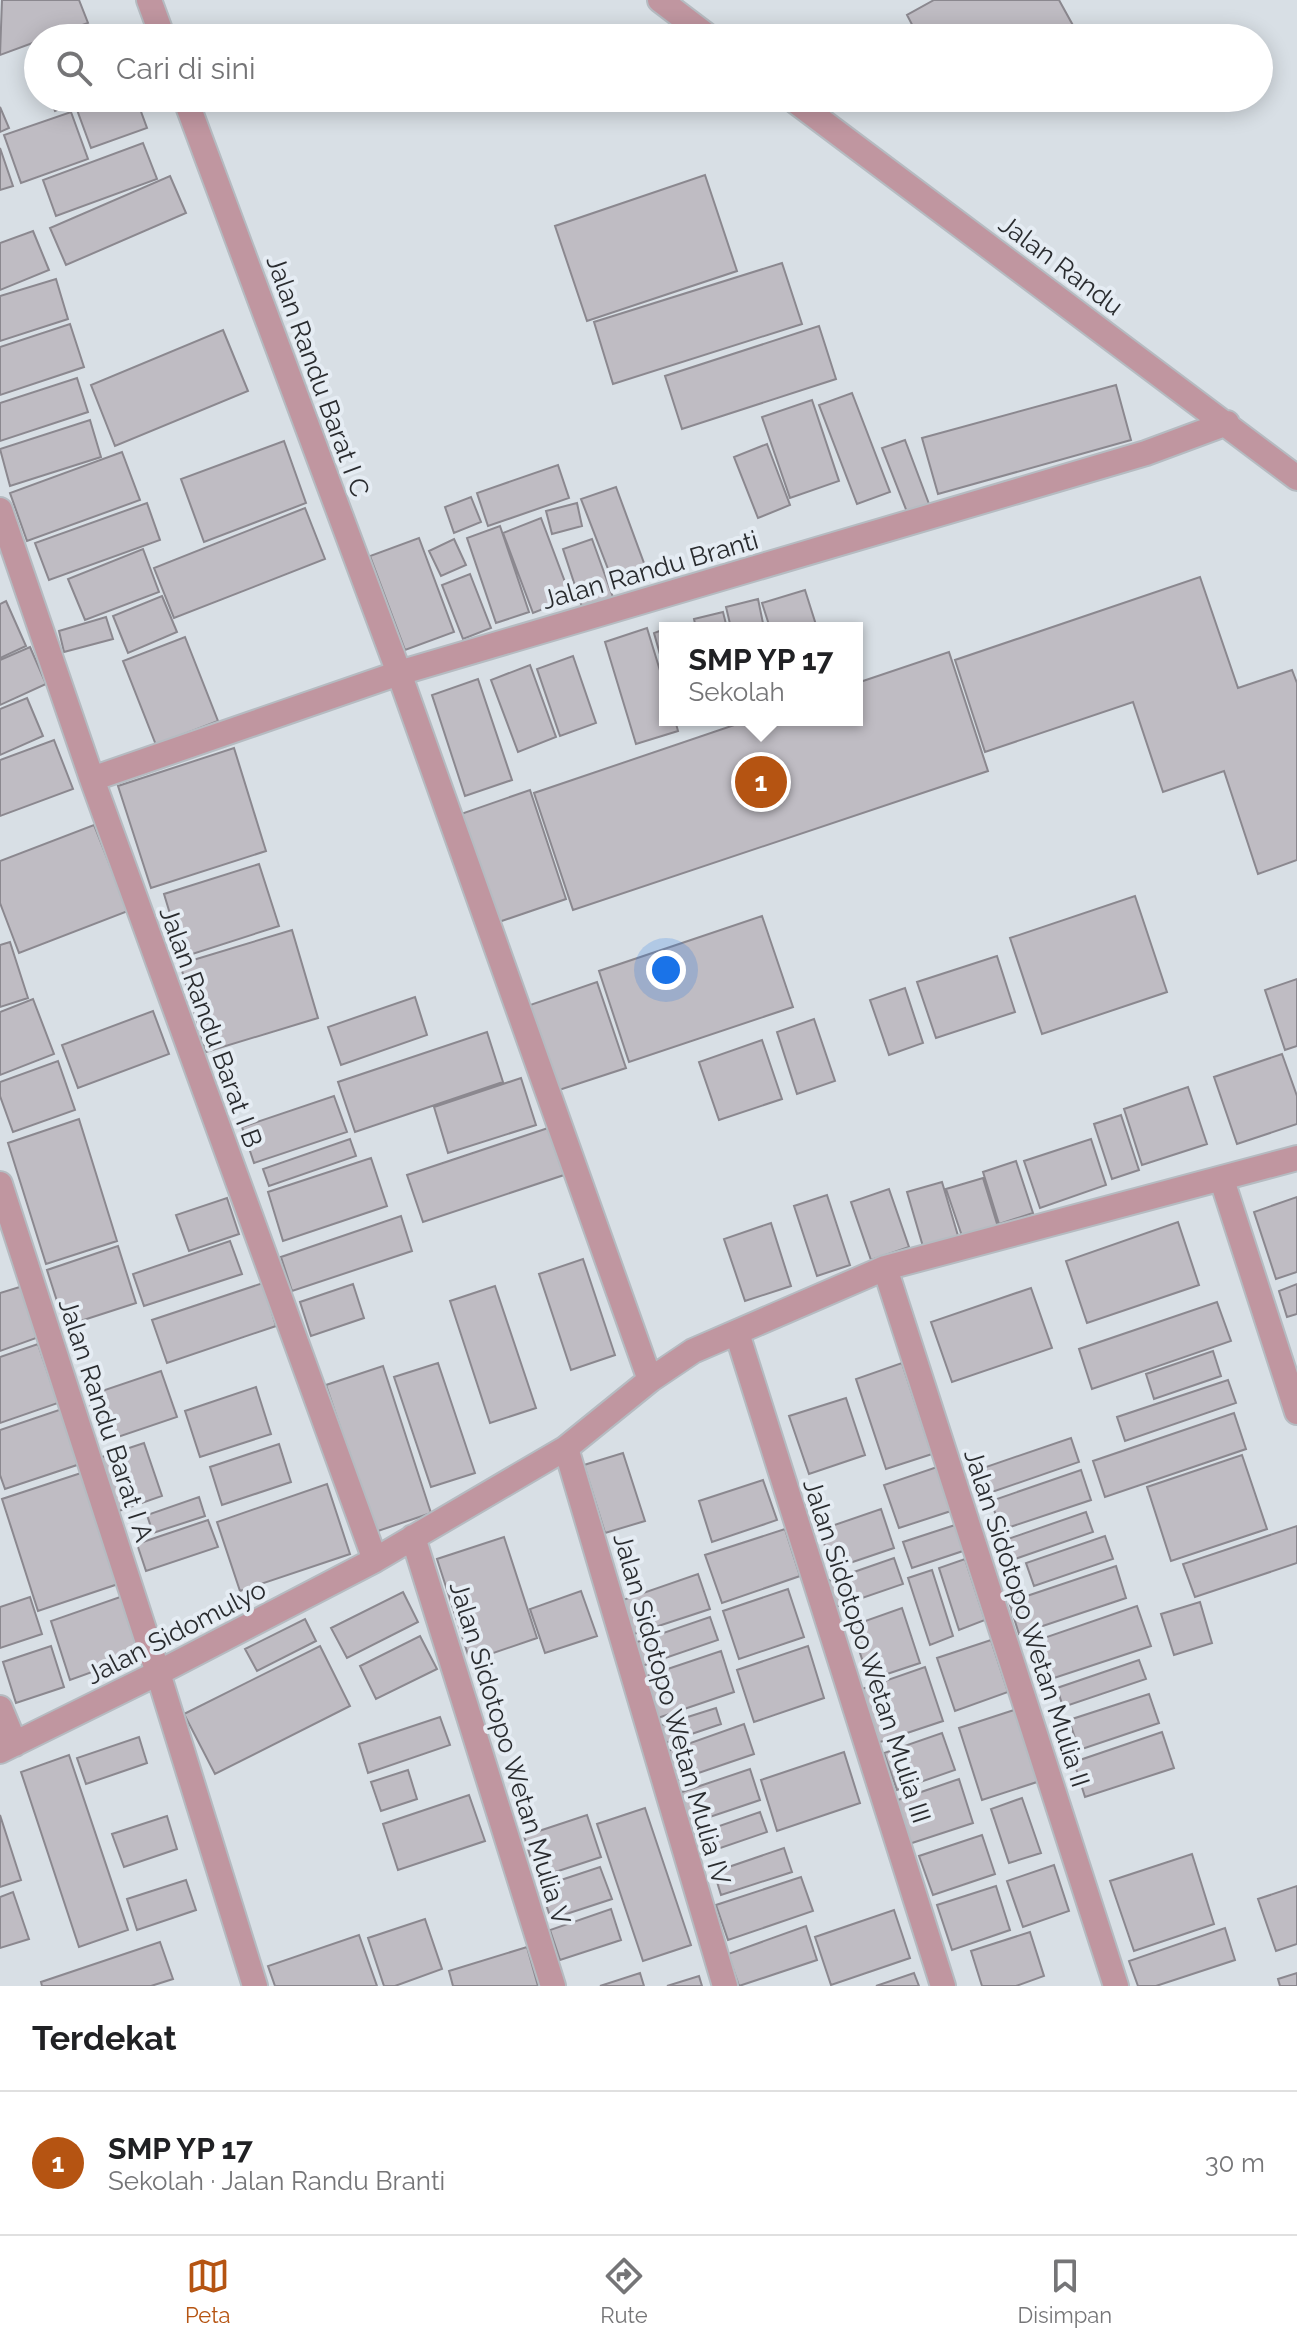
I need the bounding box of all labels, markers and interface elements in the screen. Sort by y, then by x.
search box [24,24,1273,112]
icon: search [52,46,96,90]
text: Cari di sini [116,51,256,86]
street label: Jalan Randu [993,209,1129,321]
street label: Jalan Randu Barat I C [260,251,376,501]
street label: Jalan Randu Branti [538,525,762,615]
popup [659,622,863,726]
text: SMP YP 17 [689,642,833,677]
text: Sekolah [689,677,785,707]
pin: 1 [735,752,787,812]
street label: Jalan Randu Barat I B [153,902,269,1152]
your location [646,950,686,990]
street label: Jalan Randu Barat I A [53,1295,160,1546]
street label: Jalan Sidotopo Wetan Mulia II [958,1445,1096,1791]
street label: Jalan Sidotopo Wetan Mulia III [797,1475,937,1827]
street label: Jalan Sidotopo Wetan Mulia IV [607,1530,737,1889]
street label: Jalan Sidomulyo [81,1574,271,1690]
street label: Jalan Sidotopo Wetan Mulia V [443,1578,577,1929]
text: Terdekat [32,2018,177,2058]
text: SMP YP 17 [108,2131,253,2166]
text: 1 [52,2148,64,2178]
text: 30 m [1205,2148,1265,2178]
text: Sekolah · Jalan Randu Branti [108,2166,445,2196]
tab: Peta [185,2254,231,2328]
tab: Rute [600,2254,648,2328]
tab: Disimpan [1018,2254,1112,2328]

